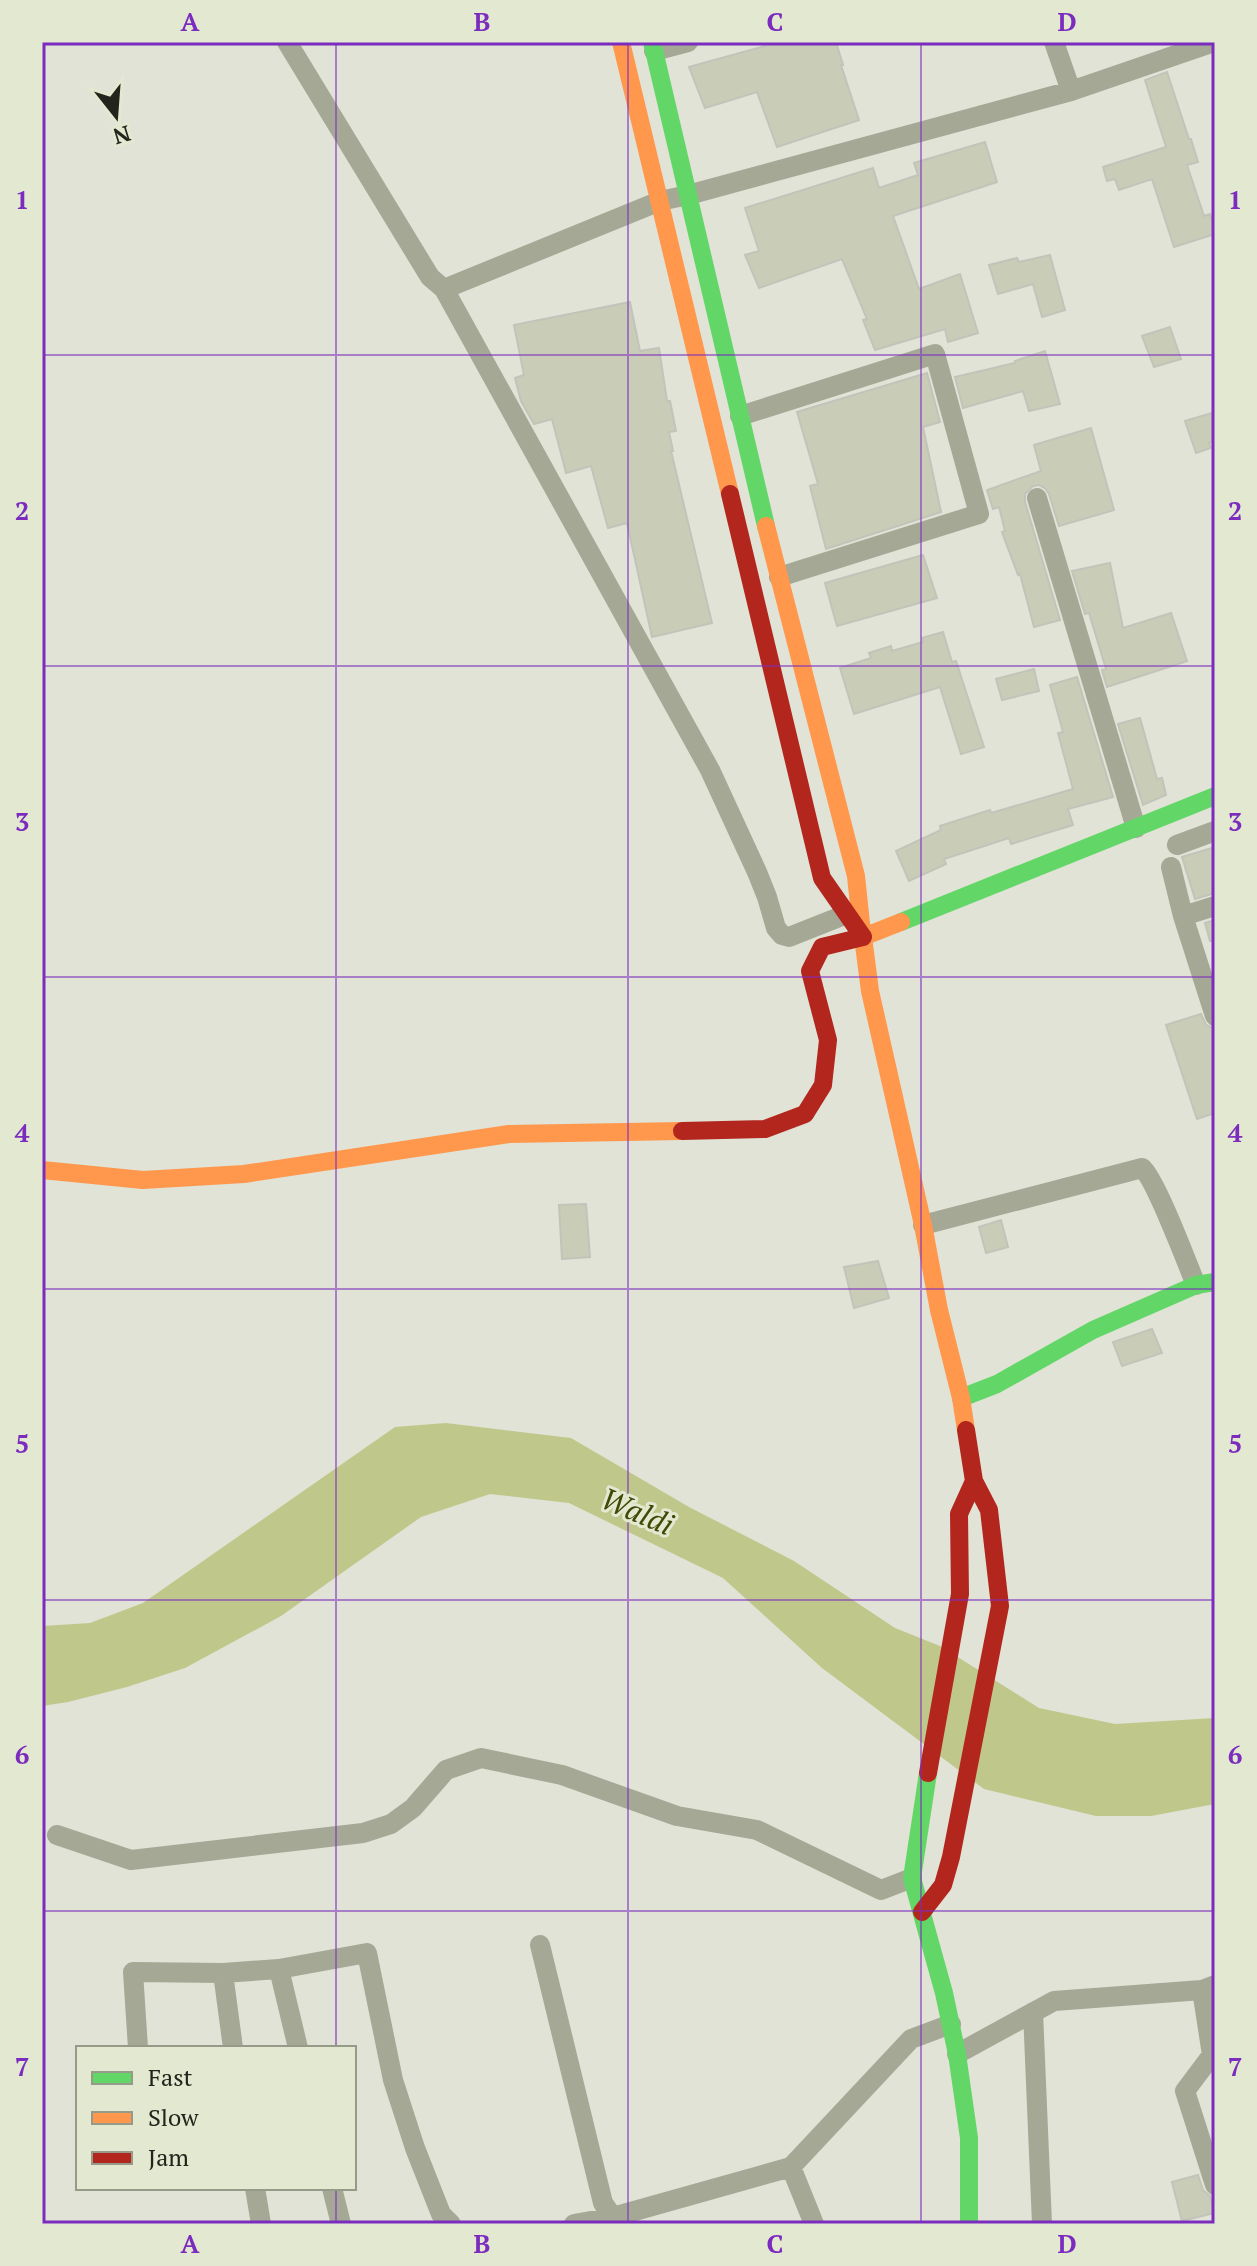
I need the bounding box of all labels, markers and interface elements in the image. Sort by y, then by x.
text: A [181,4,200,38]
text: B [474,4,490,38]
text: C [767,4,783,38]
text: D [1057,4,1077,38]
north arrow [76,76,156,156]
text: N [109,119,134,152]
text: 1 [15,182,29,216]
text: 1 [1228,182,1242,216]
text: 2 [15,493,29,527]
text: 2 [1228,493,1242,527]
text: 3 [15,804,29,838]
text: 3 [1228,804,1242,838]
text: 4 [15,1115,30,1149]
text: 4 [1228,1115,1243,1149]
text: 5 [15,1426,29,1460]
text: 5 [1228,1426,1242,1460]
water label: Waldi [595,1478,680,1544]
text: 6 [15,1737,29,1771]
text: 6 [1228,1737,1242,1771]
legend [76,2046,356,2190]
text: 7 [15,2049,29,2083]
text: 7 [1228,2049,1242,2083]
text: Fast [148,2061,193,2093]
text: Slow [148,2101,199,2133]
text: Jam [148,2141,189,2173]
text: A [181,2226,200,2260]
text: B [474,2226,490,2260]
text: C [767,2226,783,2260]
text: D [1057,2226,1077,2260]

